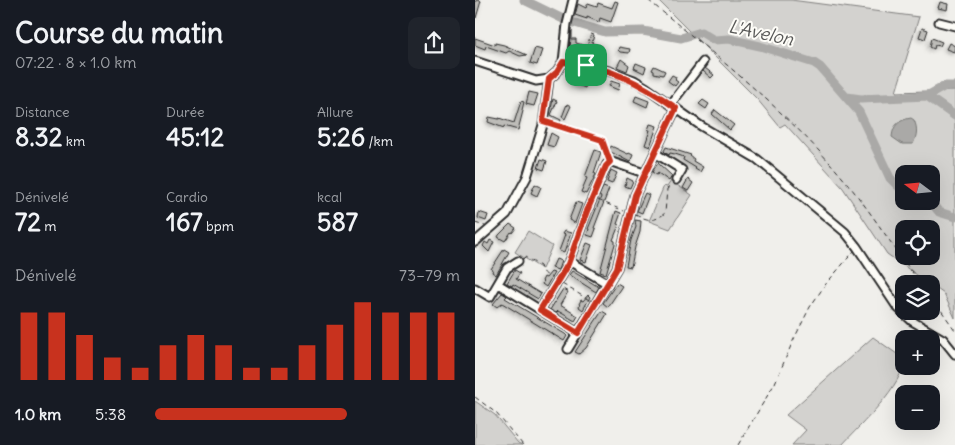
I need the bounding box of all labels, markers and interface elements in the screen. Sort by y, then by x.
water label: L'Avelon [727,14,796,51]
text: Course du matin [15,15,223,51]
button: share [408,17,460,69]
pin [565,44,607,86]
icon: arrive [572,51,600,79]
text: 07:22 · 8 × 1.0 km [15,52,137,72]
text: Distance [15,103,70,121]
text: Durée [166,103,205,121]
text: Allure [317,103,353,121]
text: 8.32 [15,121,62,153]
text: 45:12 [166,121,224,153]
text: 5:26 [317,121,365,153]
text: km [62,132,85,150]
text: /km [365,132,393,150]
north arrow [895,165,940,210]
map controls [895,165,940,430]
text: Dénivelé [15,188,69,206]
text: Cardio [166,188,208,206]
text: kcal [317,188,342,206]
text: 72 [15,206,41,238]
text: 167 [166,206,203,238]
text: 587 [317,206,358,238]
text: m [41,217,57,235]
text: bpm [203,217,234,235]
button: locate [895,220,940,265]
text: Dénivelé [15,265,76,285]
text: 73–79 m [399,265,460,285]
button: layers [895,275,940,320]
button: + [895,330,940,375]
button: − [895,385,940,430]
text: 1.0 km [15,404,61,424]
text: 5:38 [95,404,126,424]

